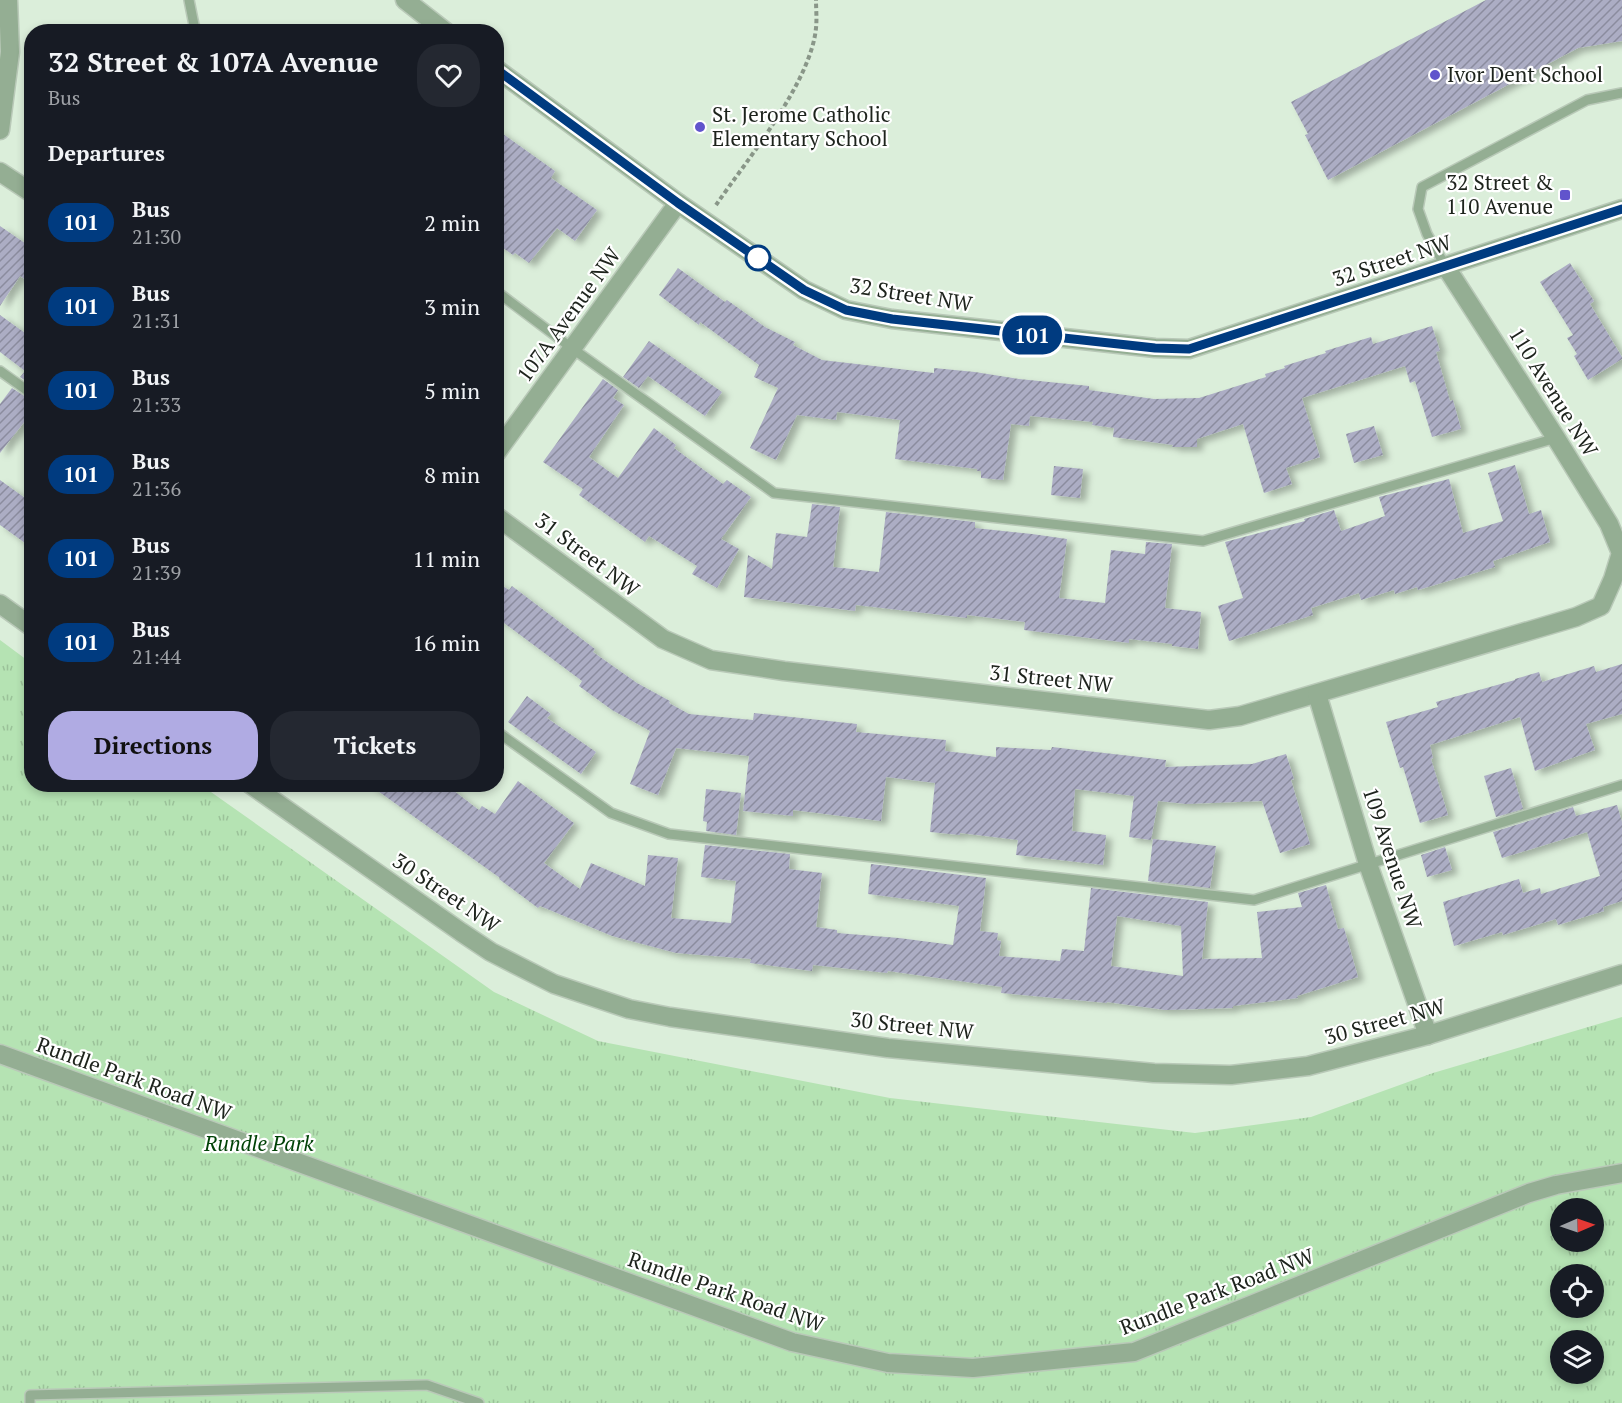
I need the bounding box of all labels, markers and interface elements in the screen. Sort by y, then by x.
text: 32 Street & 107A Avenue [48,43,379,80]
button: heart [417,44,480,107]
place label: Ivor Dent School [1447,60,1603,88]
marker: Ivor Dent School [1428,68,1442,82]
text: Bus [48,84,80,111]
place label: St. Jerome Catholic Elementary School [712,100,891,152]
marker: St. Jerome Catholic Elementary School [693,120,707,134]
text: Departures [48,138,165,167]
place label: 32 Street & 110 Avenue [1446,168,1553,220]
marker: 32 Street & 110 Avenue [1558,188,1572,202]
text: Bus [132,194,170,223]
text: 101 [63,208,99,236]
text: 2 min [424,208,480,237]
text: 21:30 [132,223,181,250]
street label: 32 Street NW [1329,228,1455,292]
street label: 107A Avenue NW [510,241,627,387]
unlabelled marker [745,245,771,271]
street label: 32 Street NW [848,271,975,318]
text: Bus [132,278,170,307]
text: 101 [63,292,99,320]
text: 3 min [424,292,480,321]
text: 21:31 [132,307,181,334]
line badge: 101 [998,316,1066,354]
text: 101 [1014,321,1050,349]
street label: 110 Avenue NW [1503,322,1605,462]
text: Bus [132,362,170,391]
text: 101 [63,376,99,404]
text: 5 min [424,376,480,405]
text: 21:33 [132,391,181,418]
text: Bus [132,446,170,475]
text: 101 [63,460,99,488]
text: 8 min [424,460,480,489]
text: 21:36 [132,475,181,502]
street label: 31 Street NW [530,506,646,603]
text: Bus [132,530,170,559]
text: 101 [63,544,99,572]
text: 11 min [413,544,480,573]
text: 21:39 [132,559,181,586]
text: Bus [132,614,170,643]
text: 101 [63,628,99,656]
text: 16 min [413,628,480,657]
text: 21:44 [132,643,181,670]
street label: 31 Street NW [988,658,1114,698]
button: Directions [48,711,258,780]
button: Tickets [270,711,480,780]
street label: 109 Avenue NW [1357,783,1429,932]
street label: 30 Street NW [387,846,506,939]
street label: 30 Street NW [1321,991,1448,1051]
street label: 30 Street NW [849,1005,975,1045]
street label: Rundle Park Road NW [33,1030,236,1127]
park label: Rundle Park [203,1129,315,1157]
north arrow [1550,1198,1604,1252]
map controls [1550,1198,1604,1384]
street label: Rundle Park Road NW [1116,1241,1318,1341]
street label: Rundle Park Road NW [625,1244,828,1338]
button: locate [1550,1264,1604,1318]
button: layers [1550,1330,1604,1384]

